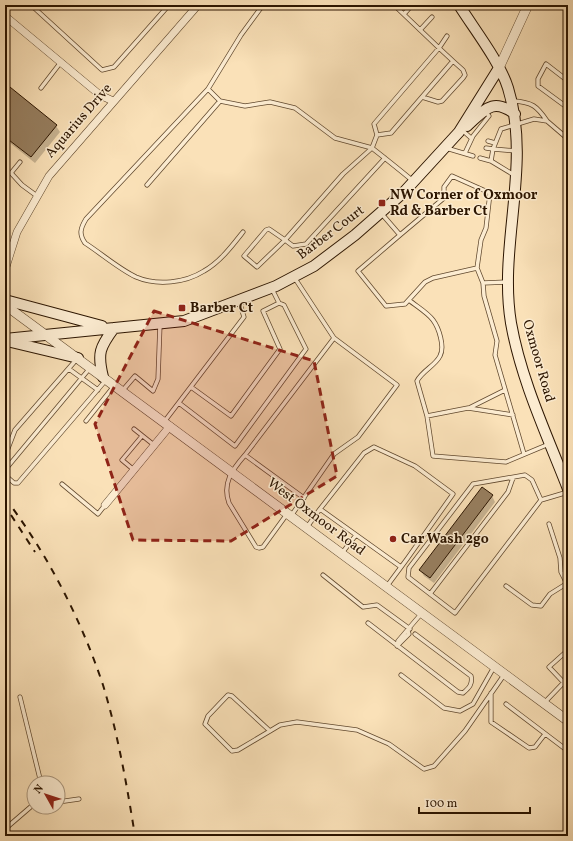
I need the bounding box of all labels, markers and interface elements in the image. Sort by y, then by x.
street label: Aquarius Drive [41,79,117,162]
place label: NW Corner of Oxmoor Rd & Barber Ct [390,186,538,221]
marker: NW Corner of Oxmoor Rd & Barber Ct [377,198,387,208]
street label: Barber Court [293,201,369,265]
place label: Barber Ct [190,299,253,318]
marker: Barber Ct [177,303,187,313]
street label: Oxmoor Road [517,317,559,405]
street label: West Oxmoor Road [263,474,369,560]
place label: Car Wash 2go [401,530,489,549]
marker: Car Wash 2go [388,534,398,544]
north arrow [26,775,66,815]
text: N [31,782,48,797]
scale bar [419,789,530,815]
text: 100 m [425,796,458,812]

